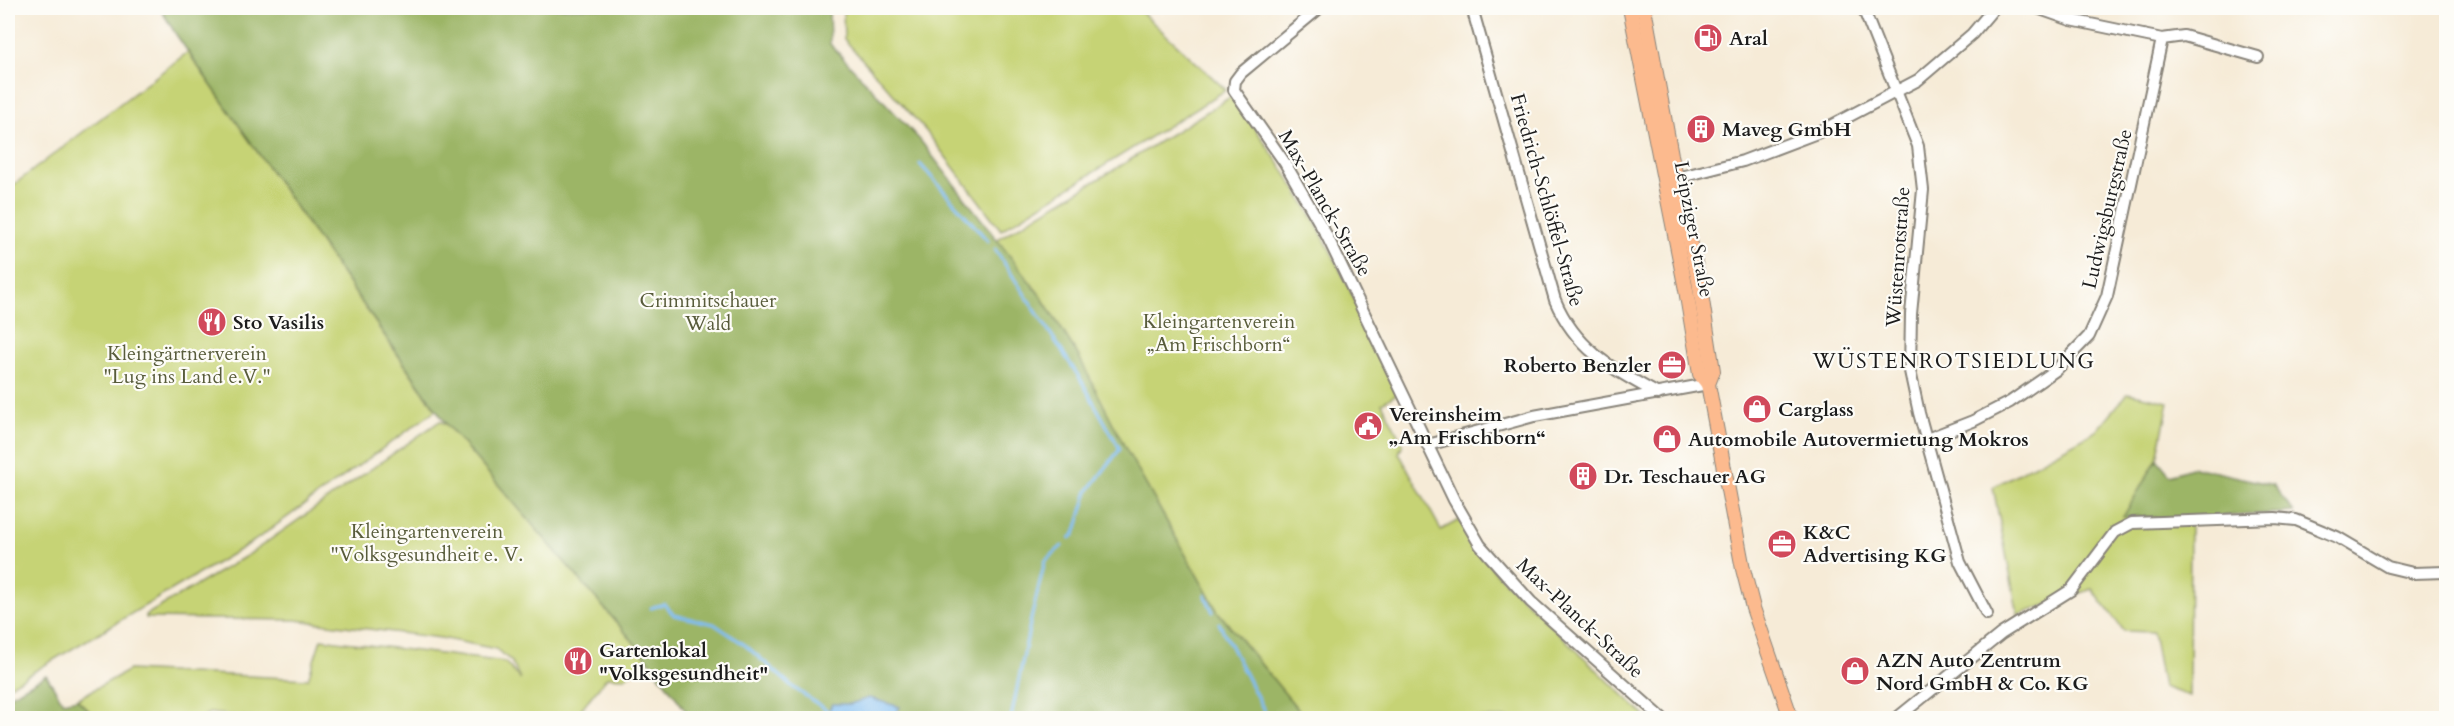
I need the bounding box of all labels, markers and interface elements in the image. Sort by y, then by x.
fuel station icon: Aral [1692,22,1724,54]
place label: Aral [1729,25,1768,52]
street label: Friedrich-Schlöffel-Straße [1504,90,1590,310]
building icon: Maveg GmbH [1685,113,1717,145]
place label: Maveg GmbH [1722,116,1852,143]
street label: Max-Planck-Straße [1272,125,1378,281]
street label: Ludwigsburgstraße [2075,126,2139,292]
street label: Leipziger Straße [1668,159,1720,299]
street label: Wüstenrotstraße [1880,186,1916,329]
park label: Crimmitschauer Wald [640,287,777,337]
restaurant icon: Sto Vasilis [196,306,228,338]
park label: Kleingartenverein „Am Frischborn“ [1143,308,1296,358]
place label: Sto Vasilis [233,309,324,336]
park label: Kleingärtnerverein "Lug ins Land e.V." [103,340,271,390]
district label: WÜSTENROTSIEDLUNG [1812,347,2095,376]
office icon: Roberto Benzler [1656,349,1688,381]
place label: Roberto Benzler [1504,352,1652,379]
shop icon: Carglass [1741,393,1773,425]
place label: Carglass [1778,396,1854,423]
place label: Vereinsheim „Am Frischborn“ [1389,401,1546,451]
public building icon: Vereinsheim „Am Frischborn“ [1352,410,1384,442]
shop icon: Automobile Autovermietung Mokros [1651,423,1683,455]
place label: Automobile Autovermietung Mokros [1688,426,2029,453]
building icon: Dr. Teschauer AG [1567,460,1599,492]
place label: Dr. Teschauer AG [1604,463,1766,490]
park label: Kleingartenverein "Volksgesundheit e. V. [331,518,523,568]
place label: K&C Advertising KG [1803,519,1947,569]
office icon: K&C Advertising KG [1766,528,1798,560]
street label: Max-Planck-Straße [1510,552,1650,684]
place label: Gartenlokal "Volksgesundheit" [599,637,768,687]
restaurant icon: Gartenlokal "Volksgesundheit" [562,645,594,677]
place label: AZN Auto Zentrum Nord GmbH & Co. KG [1876,647,2089,697]
shop icon: AZN Auto Zentrum Nord GmbH & Co. KG [1839,655,1871,687]

